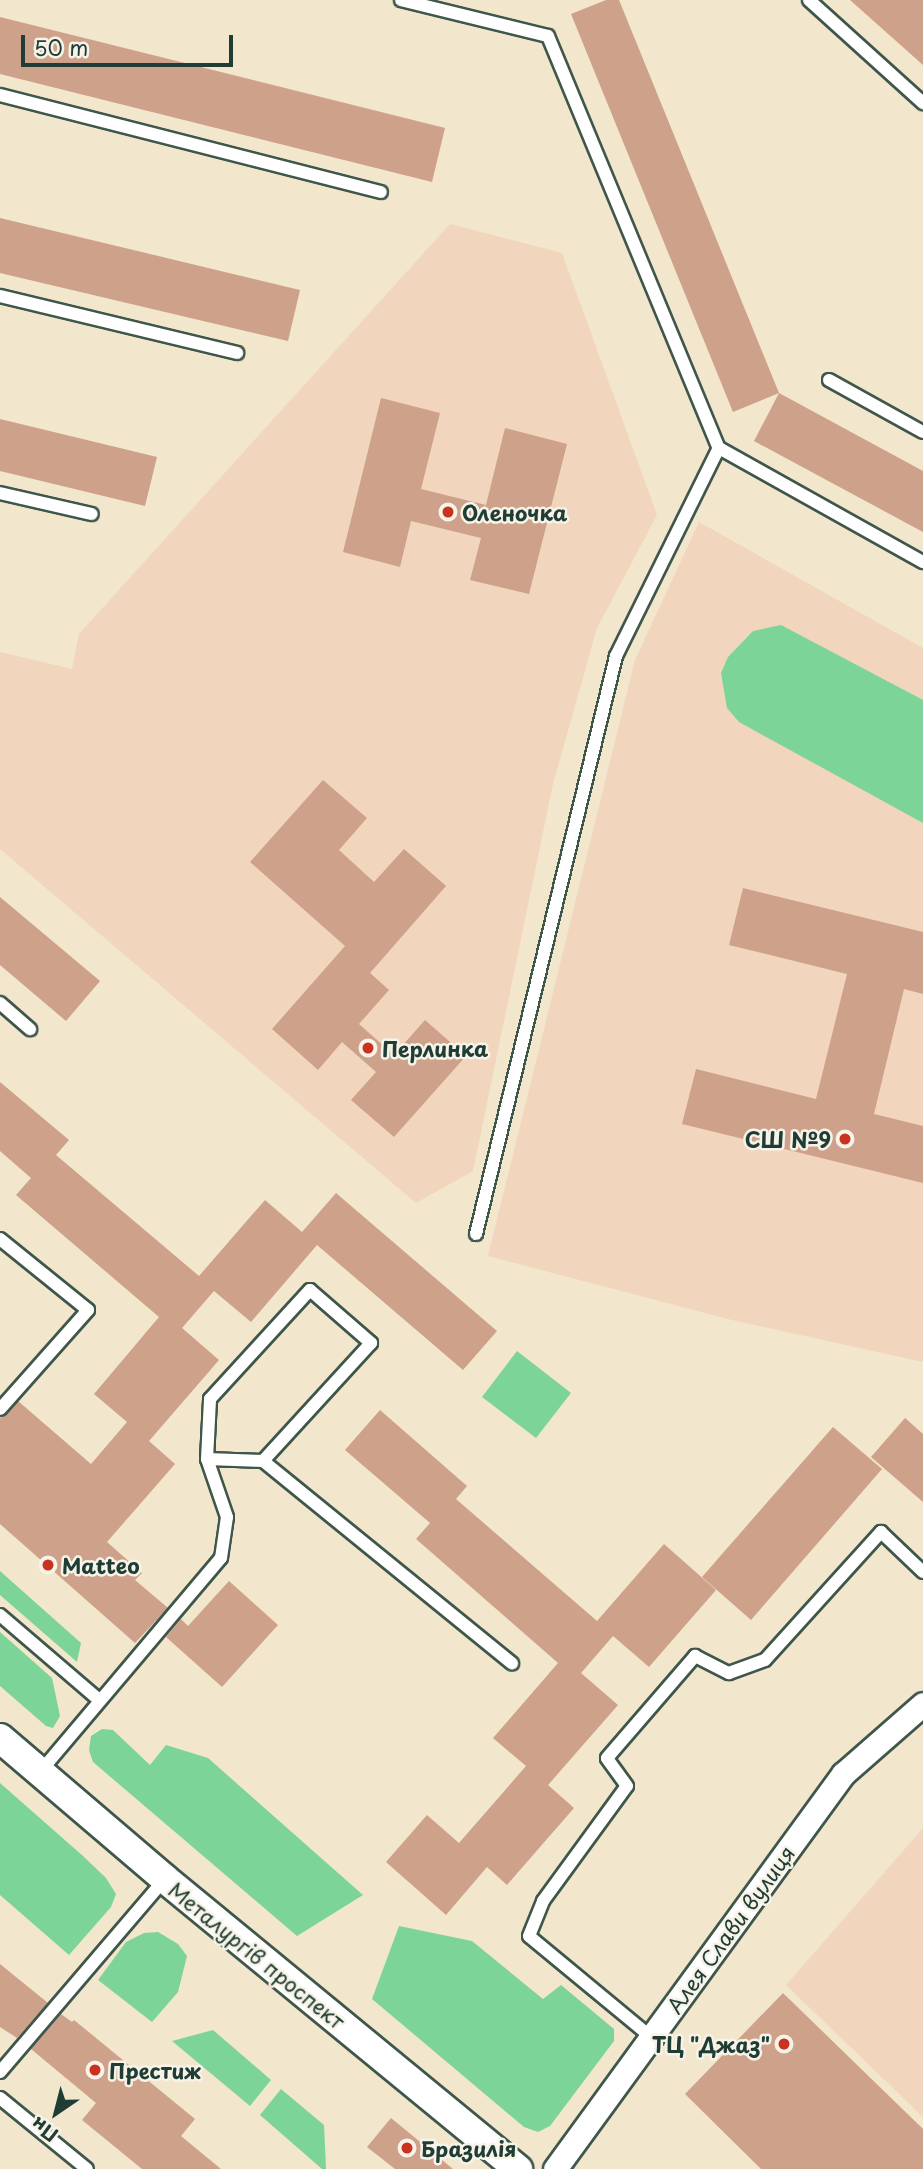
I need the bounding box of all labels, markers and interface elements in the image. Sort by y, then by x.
scale bar [24,21,236,65]
text: 50 m [34,31,88,63]
place label: Оленочка [462,499,567,525]
marker: Оленочка [440,504,456,520]
place label: Перлинка [382,1035,488,1061]
marker: Перлинка [360,1040,376,1056]
place label: СШ №9 [745,1126,831,1152]
marker: СШ №9 [837,1131,853,1147]
place label: Matteo [62,1552,139,1578]
marker: Matteo [40,1557,56,1573]
street label: Алея Слави вулиця [661,1840,799,2018]
street label: Металургів проспект [164,1876,350,2034]
place label: ТЦ "Джаз" [651,2031,770,2057]
marker: ТЦ "Джаз" [776,2036,792,2052]
place label: Престиж [109,2057,201,2083]
marker: Престиж [87,2062,103,2078]
north arrow [21,2078,91,2148]
text: Пн [25,2111,63,2150]
place label: Бразилія [421,2135,516,2161]
marker: Бразилія [399,2140,415,2156]

